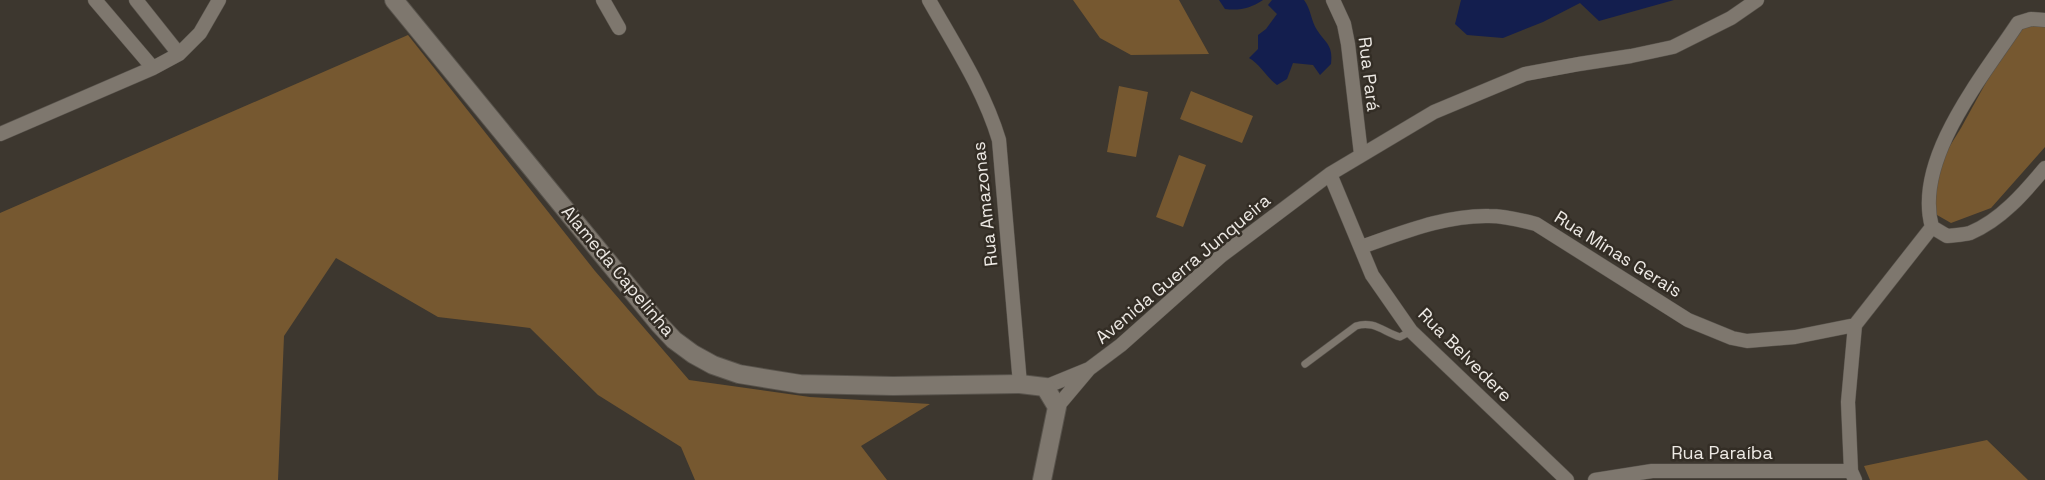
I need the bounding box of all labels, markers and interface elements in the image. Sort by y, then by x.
street label: Rua Pará [1354,35,1385,113]
street label: Rua Amazonas [967,141,1002,268]
street label: Avenida Guerra Junqueira [1090,189,1275,349]
street label: Alameda Capelinha [557,200,680,341]
street label: Rua Minas Gerais [1550,205,1686,302]
street label: Rua Belvedere [1413,303,1517,407]
street label: Rua Paraíba [1671,441,1773,464]

